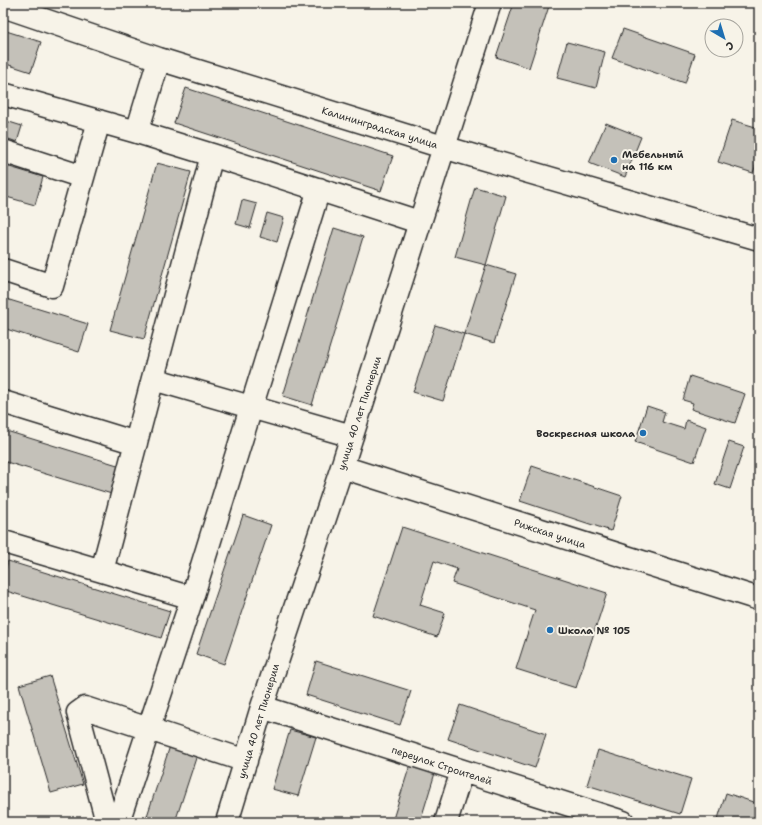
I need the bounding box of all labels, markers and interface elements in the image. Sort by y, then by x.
north arrow [704,18,744,58]
text: С [722,37,737,54]
street label: Калининградская улица [320,104,440,152]
place label: Мебельный на 116 км [622,148,683,173]
marker: Мебельный на 116 км [609,155,619,165]
street label: улица 40 лет Пионерии [335,354,384,472]
place label: Воскресная школа [536,427,635,440]
marker: Воскресная школа [638,428,648,438]
street label: Рижская улица [512,516,588,551]
place label: Школа № 105 [558,624,630,637]
marker: Школа № 105 [545,625,555,635]
street label: улица 40 лет Пионерии [235,662,282,780]
street label: переулок Строителей [390,743,494,788]

